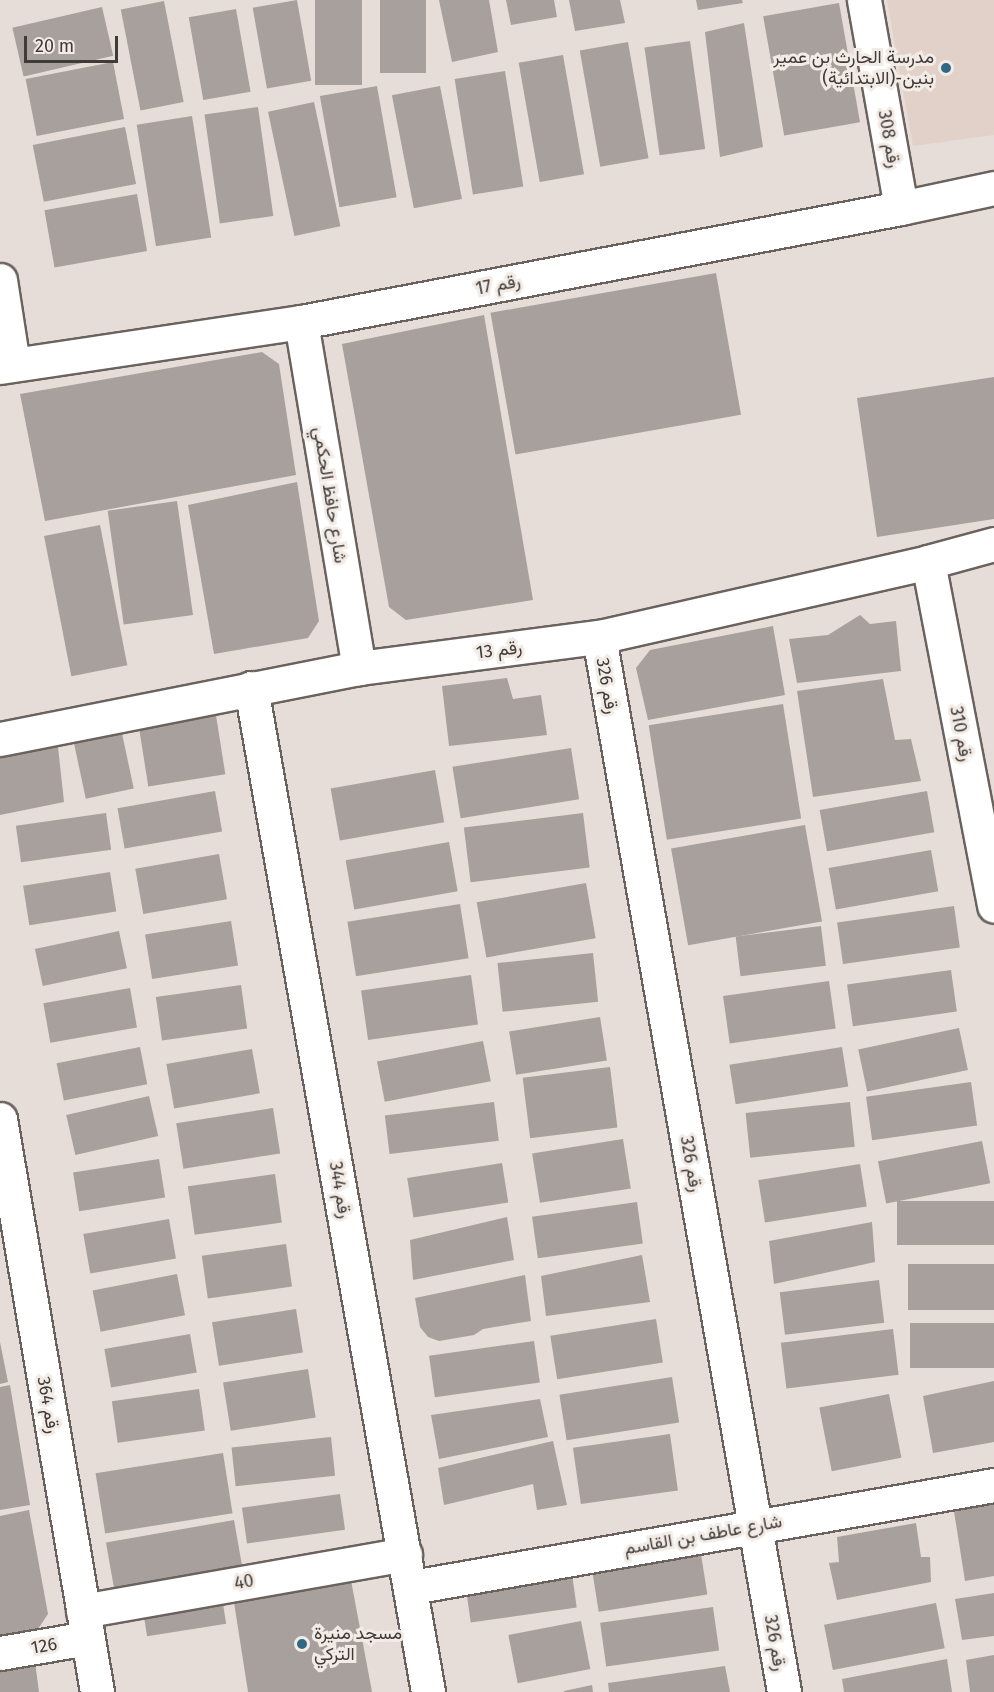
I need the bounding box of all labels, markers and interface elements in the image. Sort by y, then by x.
scale bar [27,24,122,62]
text: 20 m [35,35,74,57]
place label: مدرسة الحارث بن عمير (الابتدائية)-بنين [773,47,934,90]
marker: مدرسة الحارث بن عمير (الابتدائية)-بنين [939,61,953,75]
street label: رقم 308 [873,108,905,170]
street label: رقم 17 [474,270,522,300]
street label: شارع حافظ الحكمي [309,425,351,565]
street label: رقم 13 [475,636,523,664]
street label: رقم 326 [591,656,623,716]
street label: رقم 310 [945,705,977,763]
street label: رقم 326 [675,1134,707,1194]
street label: رقم 344 [324,1160,356,1220]
street label: رقم 364 [32,1375,64,1435]
street label: شارع عاطف بن القاسم [622,1510,784,1560]
street label: 40 [232,1570,256,1594]
street label: رقم 326 [759,1613,791,1673]
place label: مسجد منيرة التركي [314,1623,402,1666]
street label: 126 [29,1633,59,1659]
marker: مسجد منيرة التركي [295,1637,309,1651]

